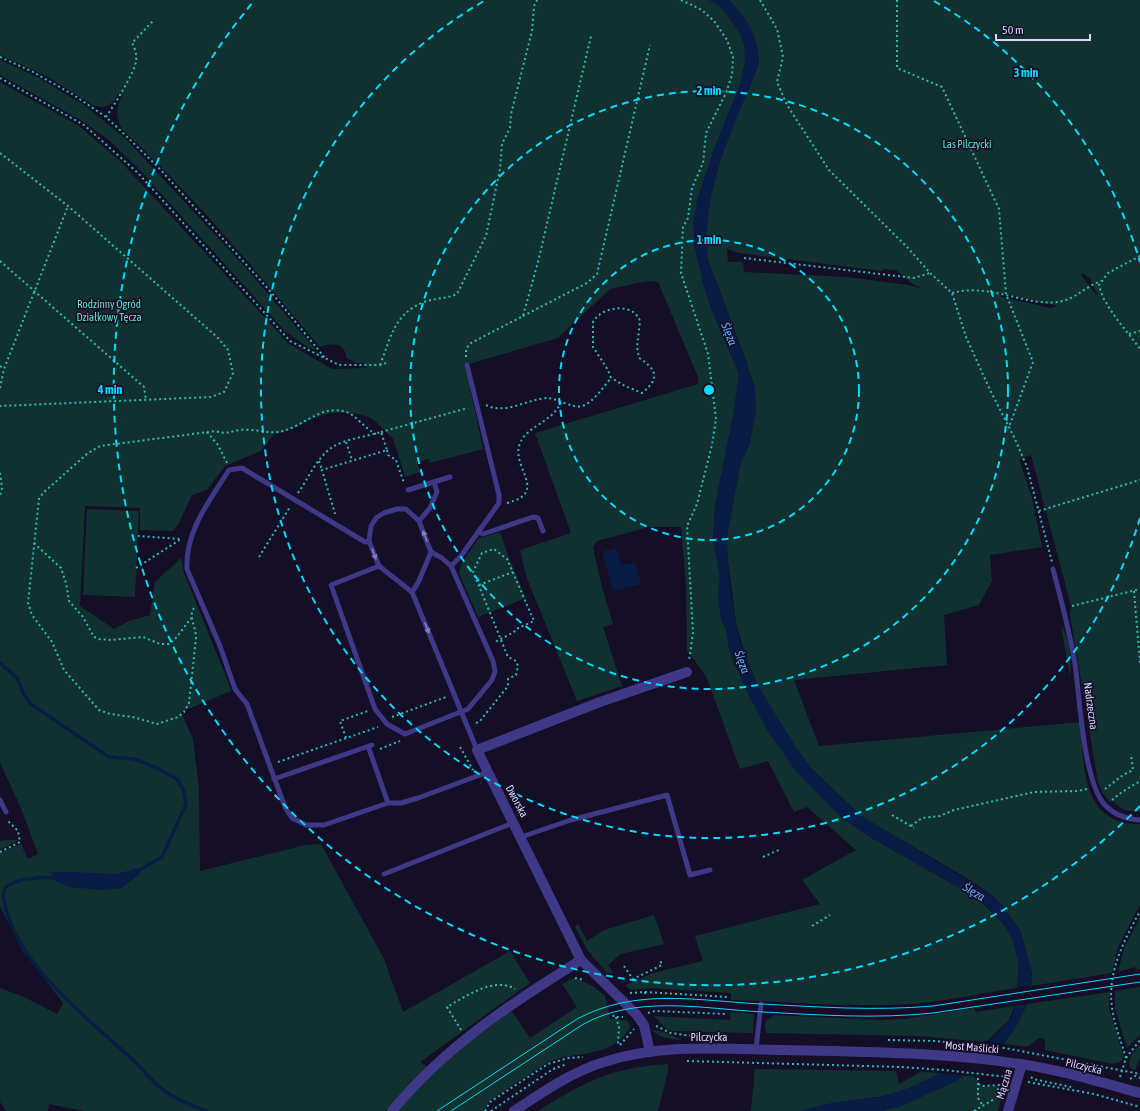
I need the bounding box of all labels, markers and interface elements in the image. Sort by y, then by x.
scale bar [996,16,1090,42]
text: 50 m [1002,23,1024,37]
text: 3 min [1014,66,1038,80]
text: 2 min [697,84,721,98]
park label: Las Pilczycki [943,138,991,150]
text: 1 min [697,233,721,247]
park label: Rodzinny Ogród Działkowy Tęcza [76,298,142,323]
water label: Ślęza [718,320,740,348]
text: 4 min [97,383,122,397]
centre of rings [702,383,716,397]
one-way arrow [422,530,428,542]
one-way arrow [372,548,378,560]
one-way arrow [423,622,430,634]
water label: Ślęza [731,648,753,676]
street label: Nadrzeczna [1082,682,1100,730]
street label: Dworska [504,783,530,819]
water label: Ślęza [960,879,988,904]
street label: Pilczycka [691,1031,727,1043]
street label: Most Maślicki [945,1039,999,1055]
street label: Pilczycka [1065,1056,1103,1076]
street label: Mączna [994,1067,1014,1101]

